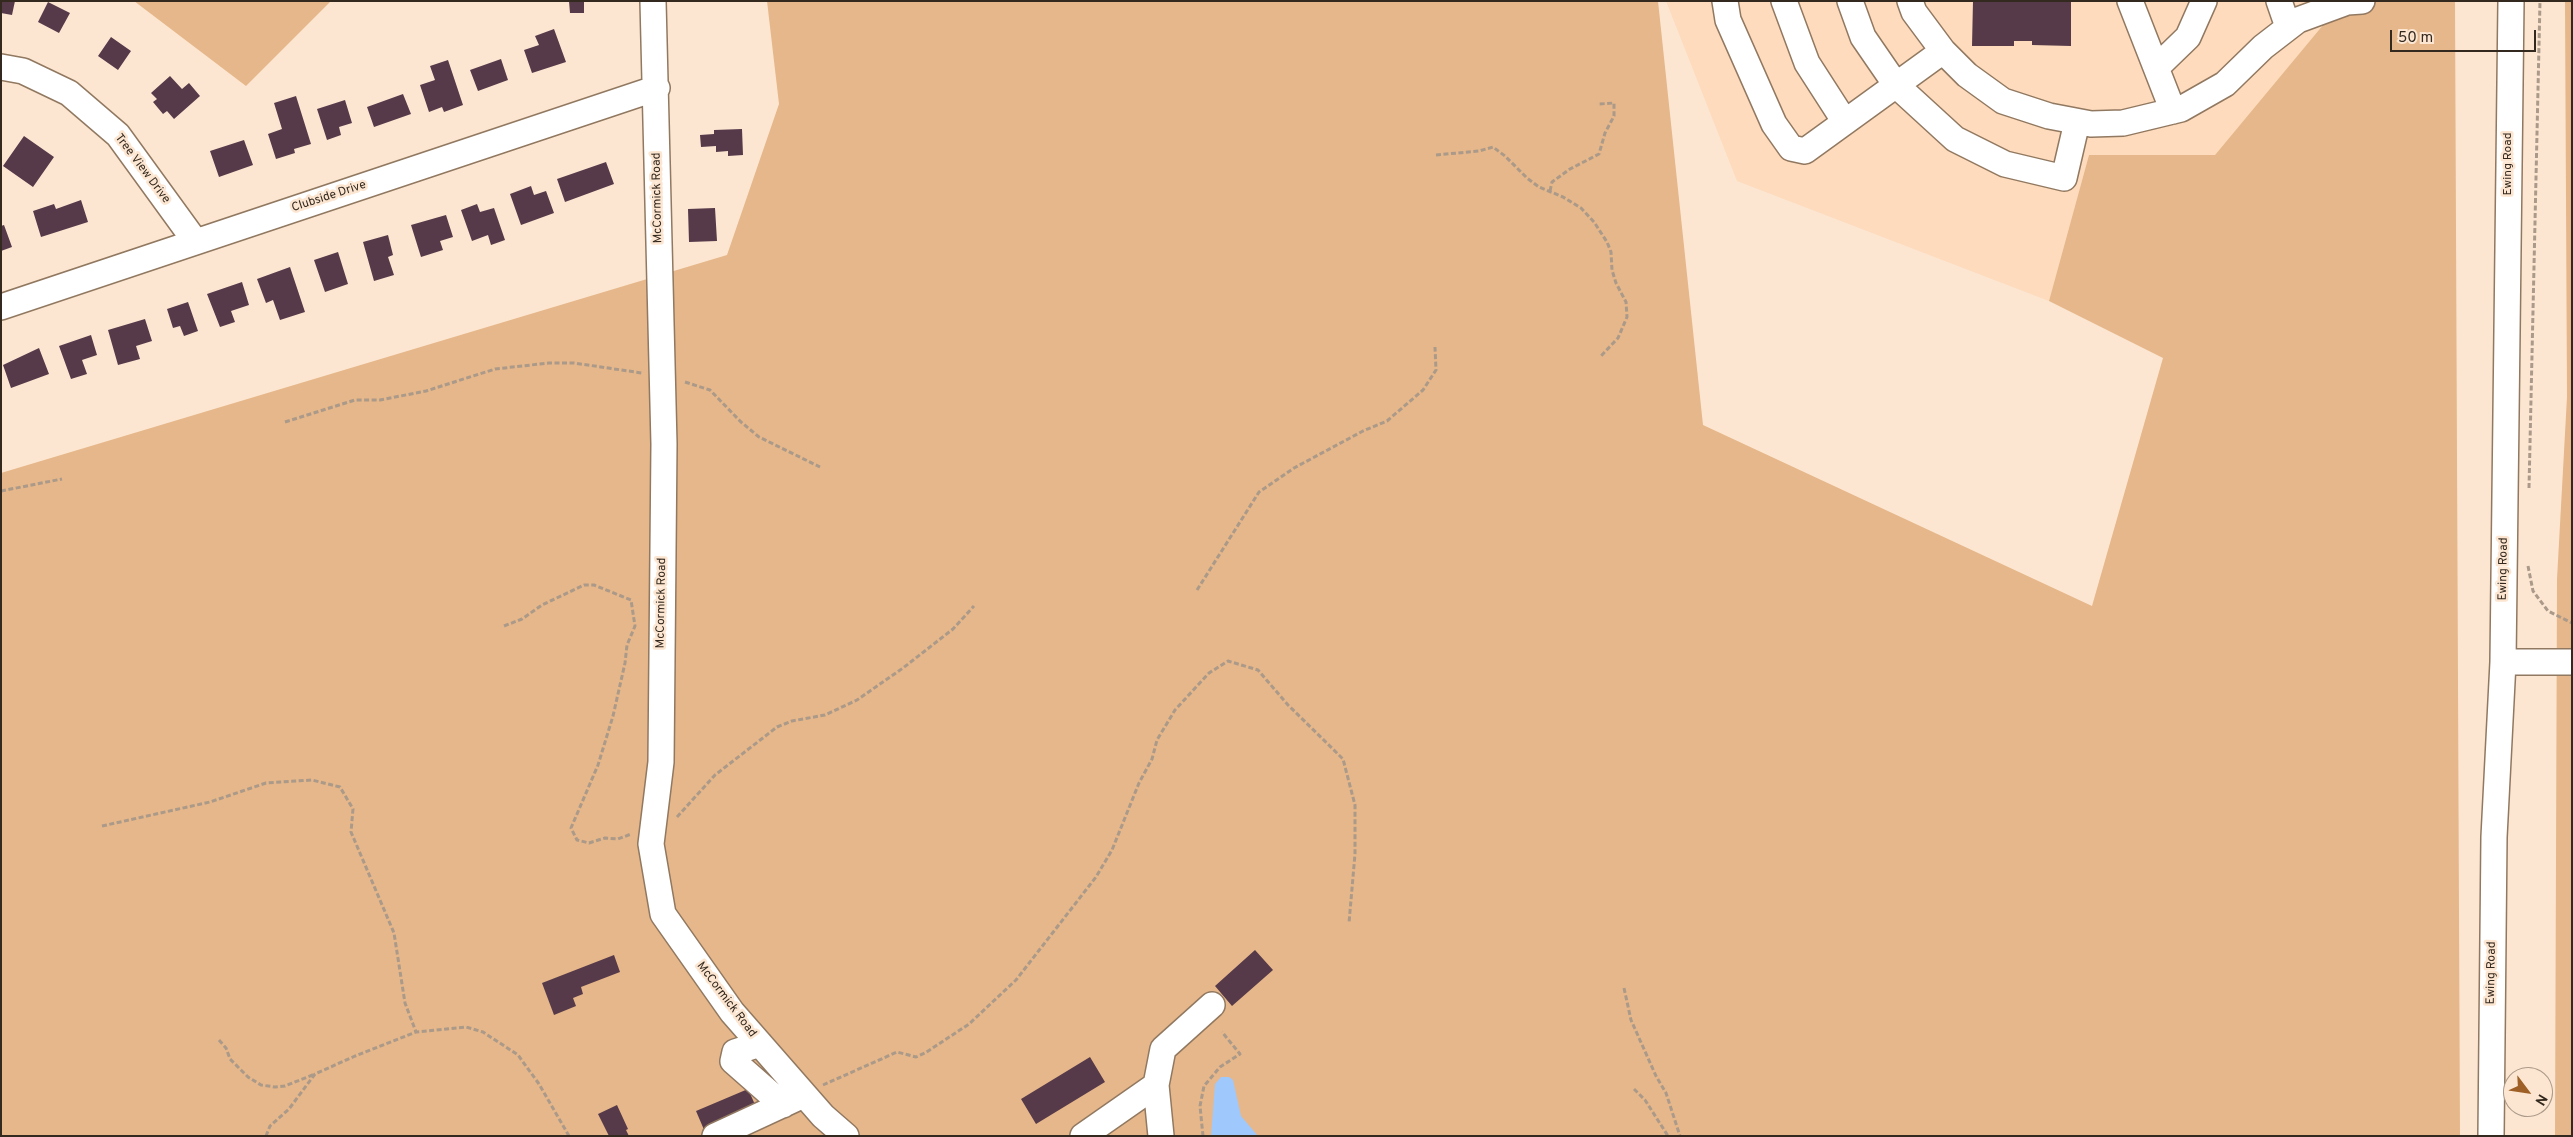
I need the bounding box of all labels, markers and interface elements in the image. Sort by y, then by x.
scale bar [2393,20,2539,52]
text: 50 m [2398,29,2433,48]
street label: Tree View Drive [111,131,173,207]
street label: Ewing Road [2502,133,2516,195]
street label: McCormick Road [650,153,666,243]
street label: Clubside Drive [290,178,368,216]
street label: Ewing Road [2496,537,2512,601]
street label: McCormick Road [654,558,670,648]
street label: Ewing Road [2484,941,2500,1005]
street label: McCormick Road [693,959,759,1041]
north arrow [2503,1067,2553,1117]
text: N [2531,1091,2550,1108]

